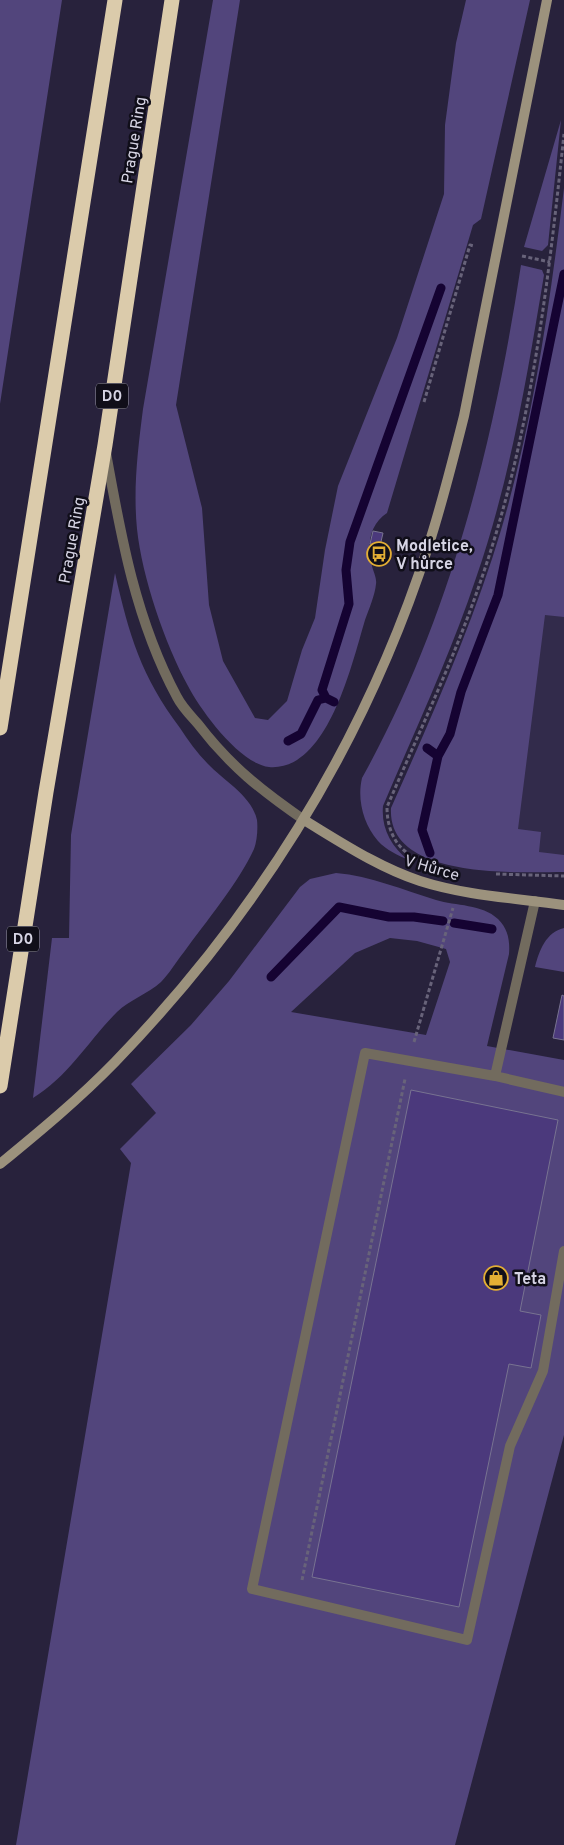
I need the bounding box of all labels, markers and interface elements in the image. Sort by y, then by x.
street label: Prague Ring [118,95,152,185]
road number: D0 [96,384,128,408]
street label: Prague Ring [55,495,90,585]
place label: Modletice, V hůrce [396,537,473,575]
bus stop icon: Modletice, V hůrce [366,541,392,567]
street label: V Hůrce [402,852,461,886]
road number: D0 [7,926,39,952]
shop icon: Teta [483,1265,509,1291]
place label: Teta [514,1270,546,1290]

